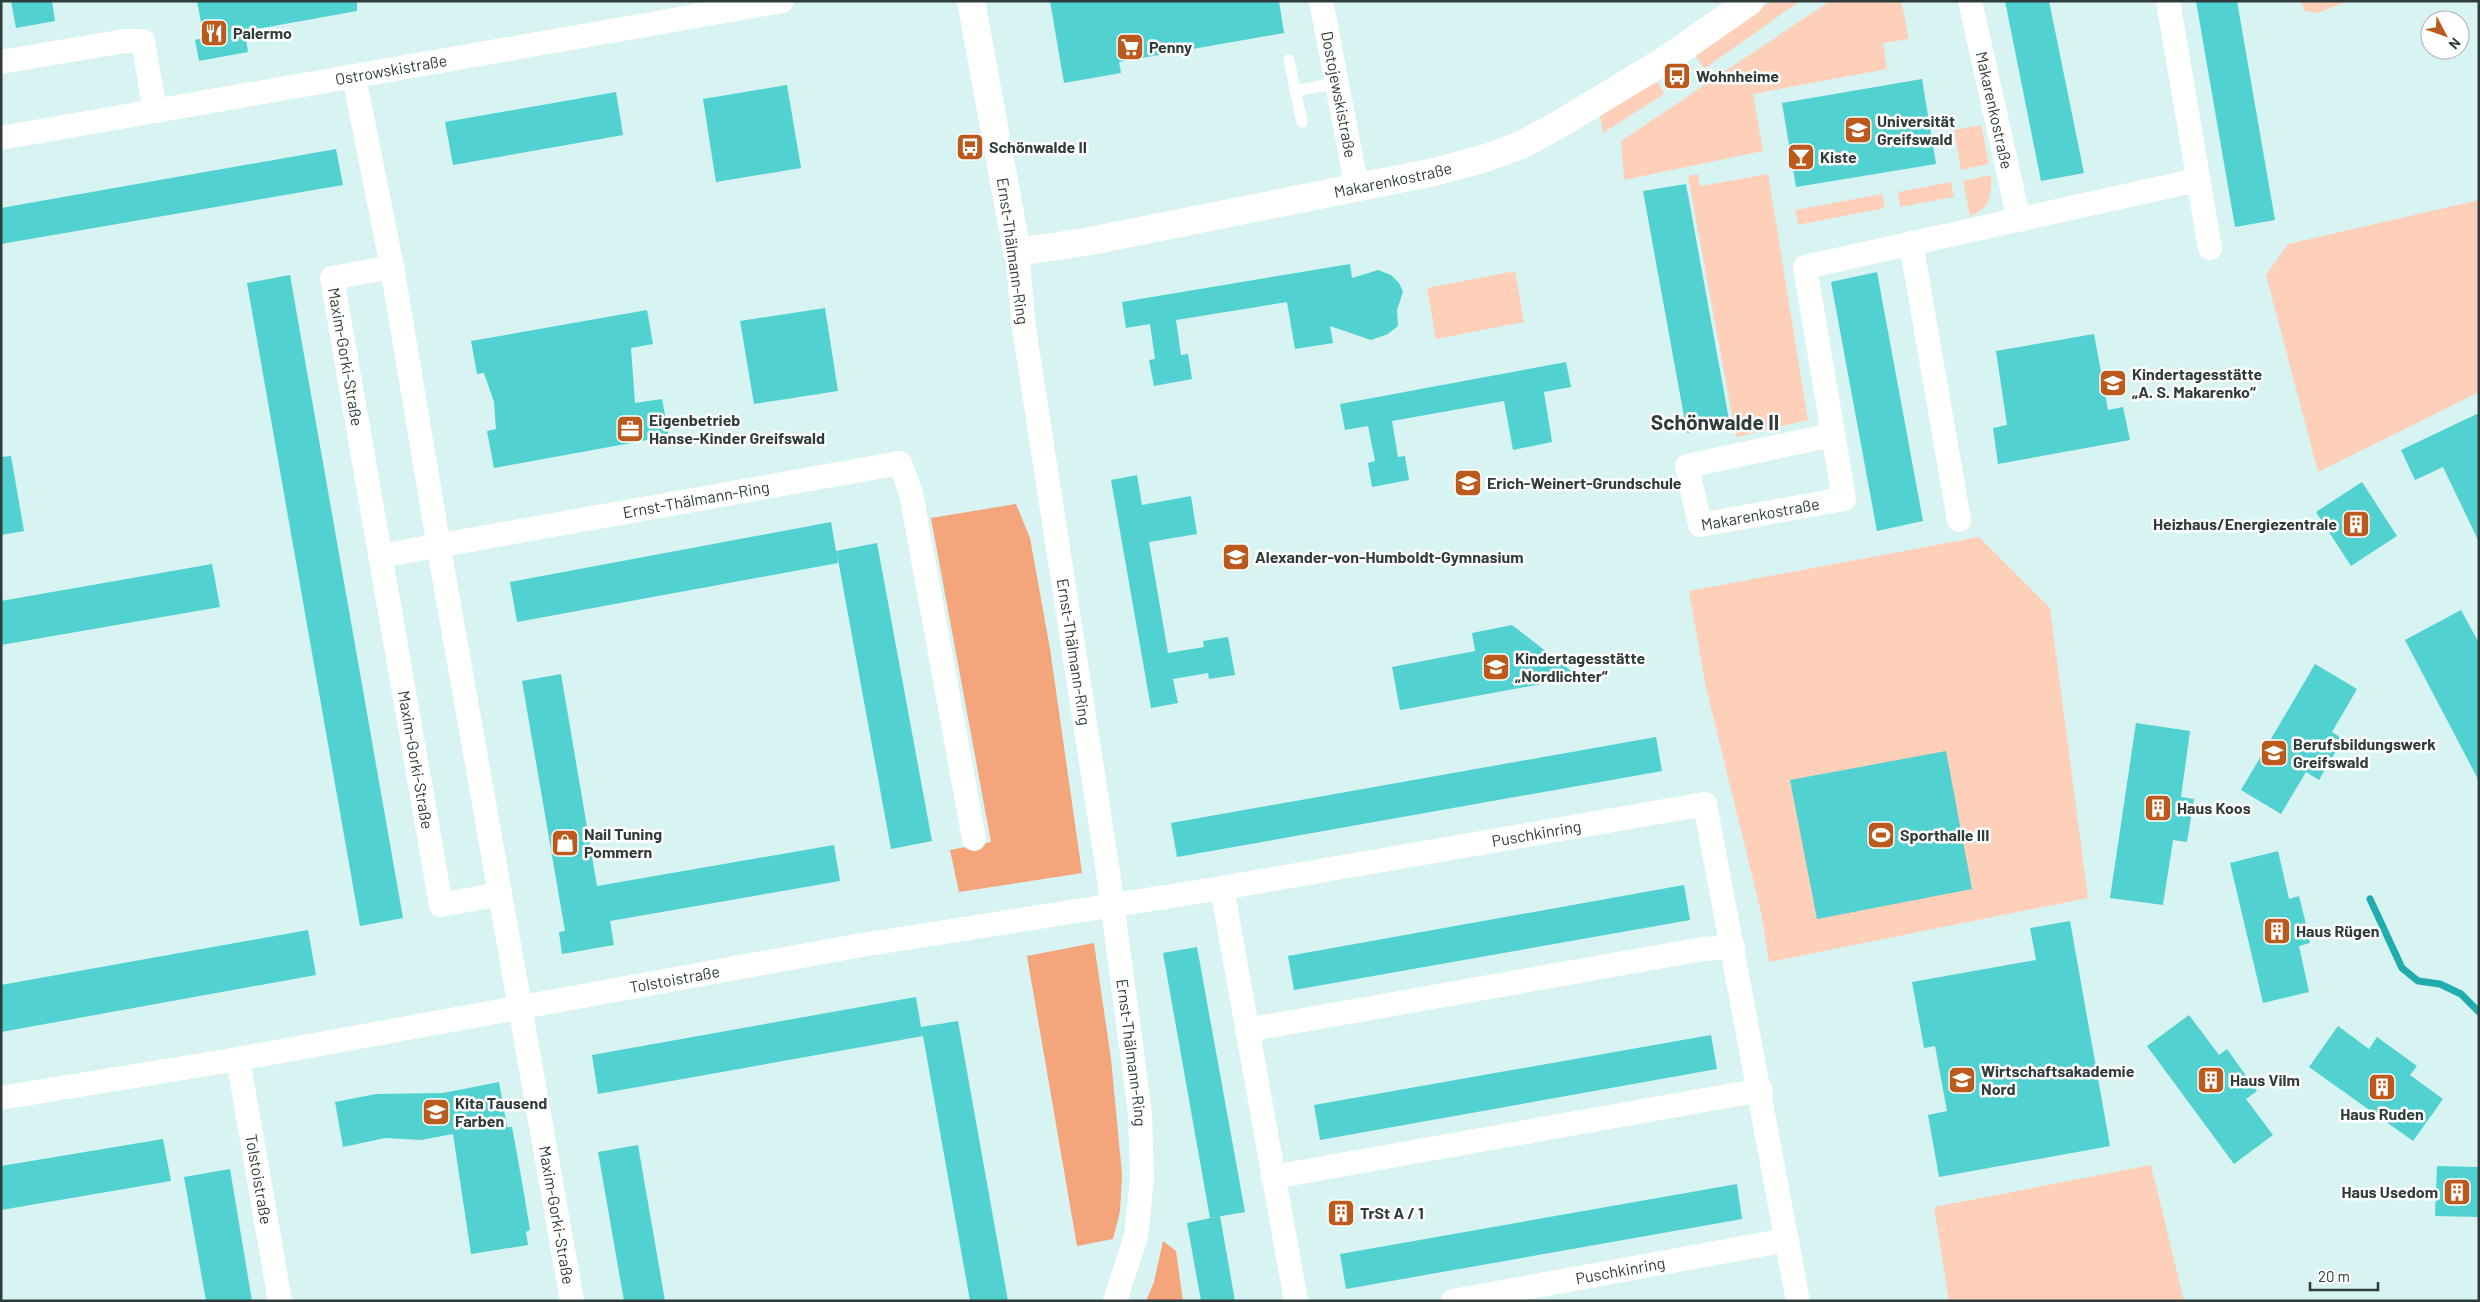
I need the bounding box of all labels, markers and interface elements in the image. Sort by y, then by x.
north arrow [2420,10,2470,60]
restaurant icon: Palermo [199,18,229,48]
place label: Palermo [233,23,292,42]
street label: Dostojewskistraße [1318,29,1361,159]
supermarket icon: Penny [1115,32,1145,62]
text: N [2446,35,2465,53]
place label: Penny [1149,37,1192,56]
street label: Ostrowskistraße [333,50,448,88]
street label: Makarenkostraße [1973,50,2017,171]
bus stop icon: Wohnheime [1662,61,1692,91]
place label: Wohnheime [1696,66,1779,85]
place label: Universität Greifswald [1877,111,1955,148]
school or university icon: Universität Greifswald [1843,115,1873,145]
bus stop icon: Schönwalde II [955,132,985,162]
place label: Schönwalde II [989,137,1087,156]
bar icon: Kiste [1786,142,1816,172]
place label: Kiste [1820,147,1857,166]
street label: Makarenkostraße [1332,158,1454,201]
street label: Ernst-Thälmann-Ring [994,176,1033,326]
street label: Maxim-Gorki-Straße [325,286,368,427]
place label: Kindertagesstätte „A. S. Makarenko“ [2132,364,2262,401]
school or university icon: Kindertagesstätte „A. S. Makarenko“ [2098,368,2128,398]
district label: Schönwalde II [1651,409,1779,434]
place label: Eigenbetrieb Hanse-Kinder Greifswald [649,410,825,447]
office icon: Eigenbetrieb Hanse-Kinder Greifswald [615,414,645,444]
school or university icon: Erich-Weinert-Grundschule [1453,468,1483,498]
place label: Erich-Weinert-Grundschule [1487,473,1682,492]
street label: Ernst-Thälmann-Ring [621,477,771,521]
street label: Makarenkostraße [1700,494,1821,534]
building icon: Heizhaus/Energiezentrale [2341,509,2371,539]
place label: Heizhaus/Energiezentrale [2153,514,2337,533]
school or university icon: Alexander-von-Humboldt-Gymnasium [1221,542,1251,572]
place label: Alexander-von-Humboldt-Gymnasium [1255,547,1524,566]
street label: Ernst-Thälmann-Ring [1054,577,1095,727]
place label: Kindertagesstätte „Nordlichter“ [1515,648,1645,685]
school or university icon: Kindertagesstätte „Nordlichter“ [1481,652,1511,682]
street label: Maxim-Gorki-Straße [395,689,438,830]
place label: Berufsbildungswerk Greifswald [2293,734,2436,771]
school or university icon: Berufsbildungswerk Greifswald [2259,738,2289,768]
building icon: Haus Koos [2143,793,2173,823]
place label: Haus Koos [2177,798,2251,817]
street label: Puschkinring [1490,816,1582,850]
sports icon: Sporthalle III [1866,820,1896,850]
place label: Nail Tuning Pommern [584,824,662,861]
place label: Sporthalle III [1900,825,1989,844]
shop icon: Nail Tuning Pommern [550,828,580,858]
building icon: Haus Rügen [2262,916,2292,946]
place label: Haus Rügen [2296,921,2379,940]
street label: Tolstoistraße [628,961,721,996]
street label: Ernst-Thälmann-Ring [1113,978,1150,1127]
place label: Wirtschaftsakademie Nord [1981,1061,2135,1098]
school or university icon: Wirtschaftsakademie Nord [1947,1065,1977,1095]
building icon: Haus Vilm [2196,1065,2226,1095]
place label: Haus Vilm [2230,1070,2300,1089]
building icon: Haus Ruden [2367,1072,2397,1102]
place label: Kita Tausend Farben [455,1093,547,1130]
school or university icon: Kita Tausend Farben [421,1097,451,1127]
place label: Haus Ruden [2340,1104,2424,1123]
street label: Tolstoistraße [242,1132,277,1226]
street label: Maxim-Gorki-Straße [536,1144,579,1286]
building icon: Haus Usedom [2442,1177,2472,1207]
place label: Haus Usedom [2341,1182,2438,1201]
building icon: TrSt A / 1 [1326,1198,1356,1228]
place label: TrSt A / 1 [1360,1203,1424,1222]
street label: Puschkinring [1574,1252,1666,1287]
scale bar [2310,1260,2378,1292]
text: 20 m [2318,1267,2350,1285]

